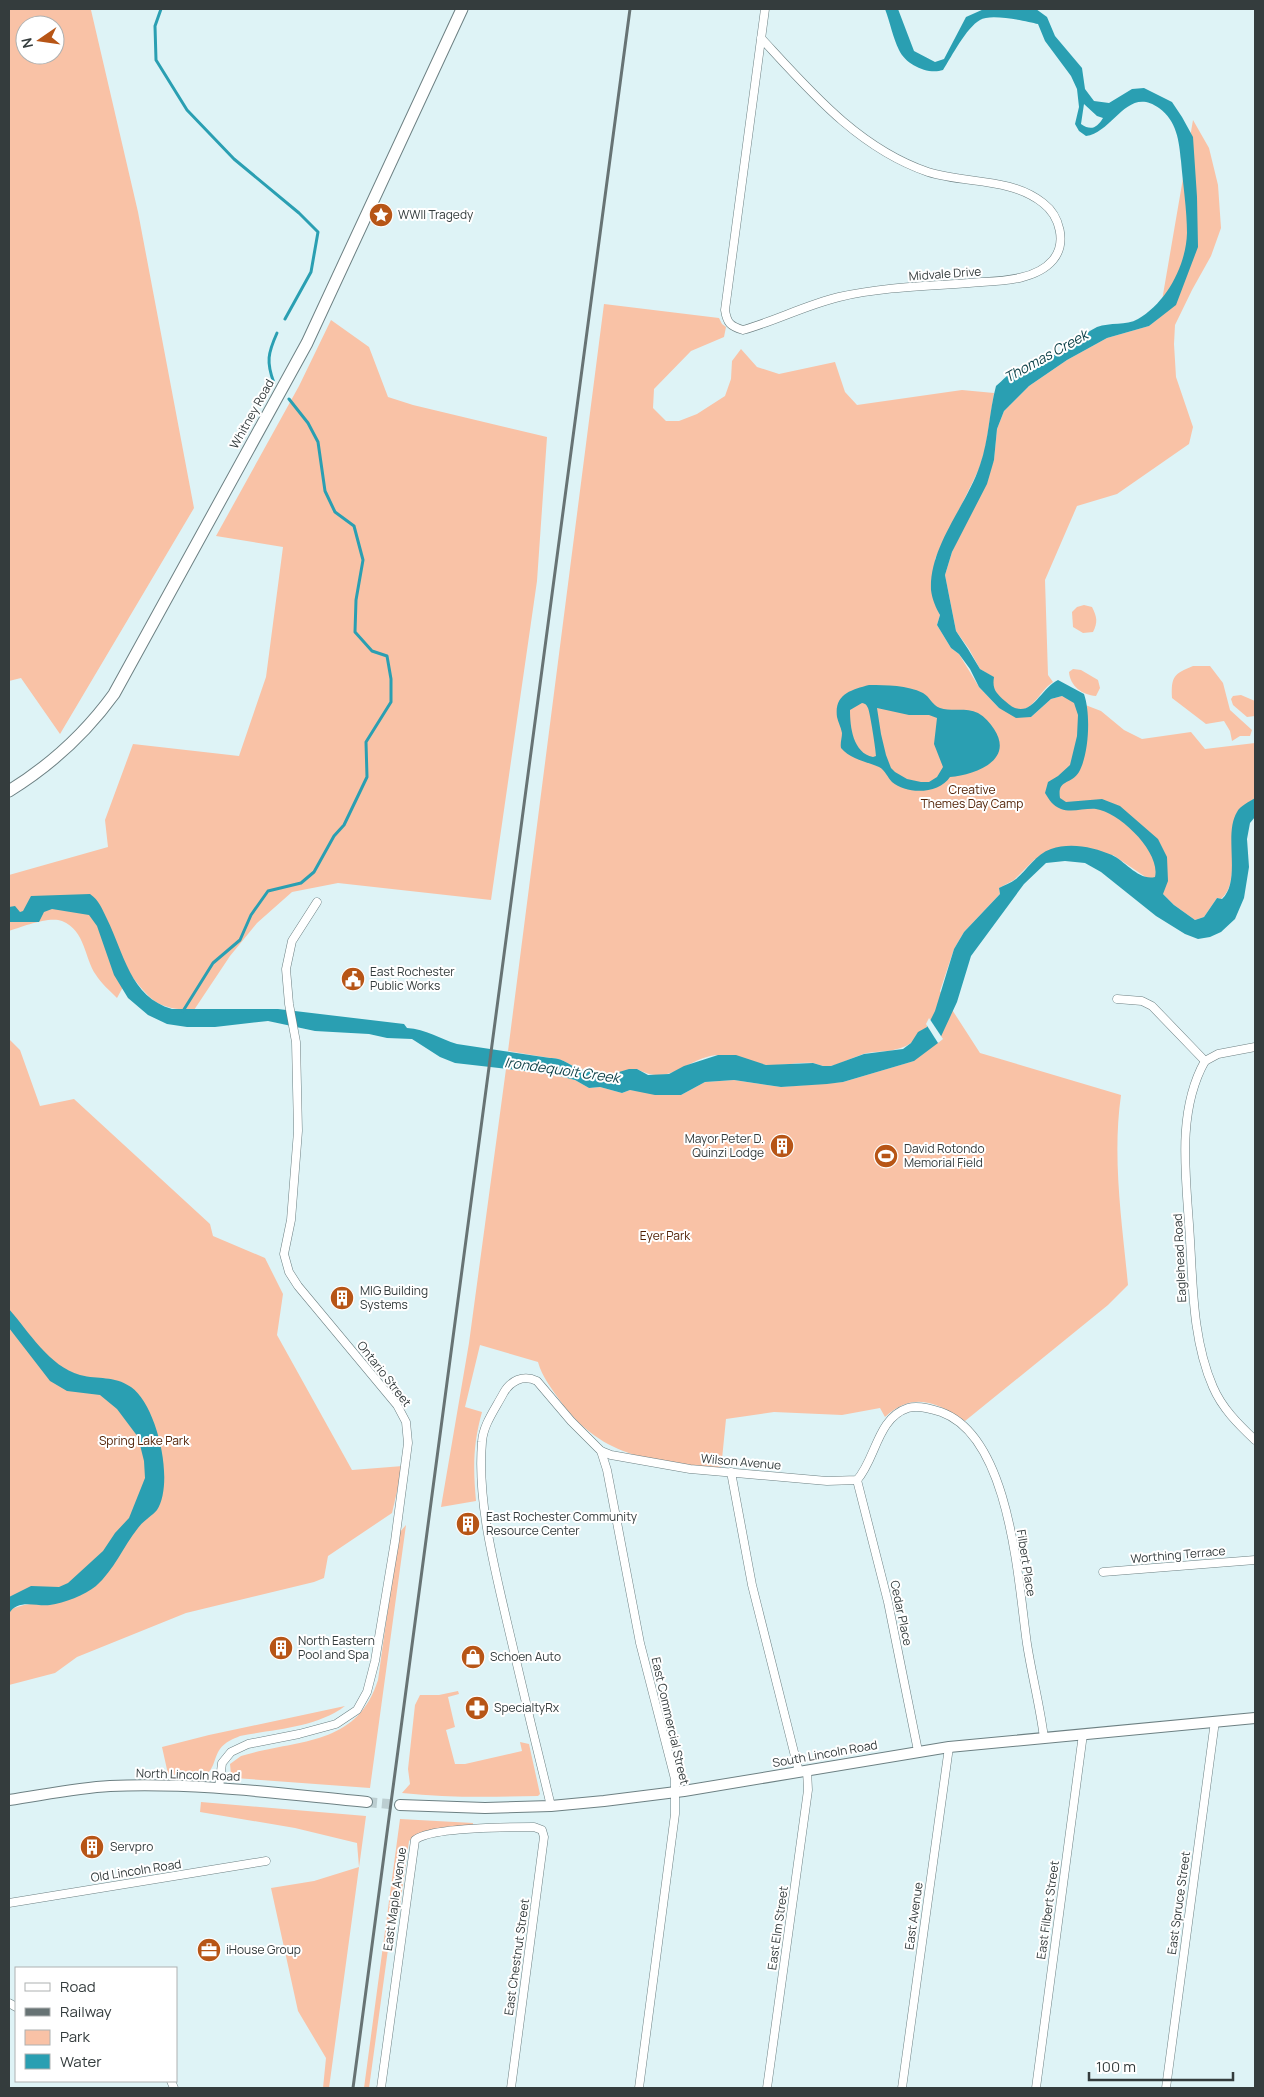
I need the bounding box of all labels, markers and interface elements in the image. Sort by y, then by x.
north arrow [15,15,65,65]
text: N [16,36,37,50]
place icon: WWII Tragedy [368,202,394,228]
place label: WWII Tragedy [398,206,474,223]
street label: Midvale Drive [908,262,982,285]
water label: Thomas Creek [1000,324,1093,386]
street label: Whitney Road [225,376,278,452]
park label: Creative Themes Day Camp [921,781,1023,812]
place label: East Rochester Public Works [370,963,455,994]
public building icon: East Rochester Public Works [340,966,366,992]
water label: Irondequoit Creek [503,1052,623,1087]
place label: Mayor Peter D. Quinzi Lodge [685,1130,764,1161]
building icon: Mayor Peter D. Quinzi Lodge [769,1133,795,1159]
place label: David Rotondo Memorial Field [904,1140,985,1171]
sports icon: David Rotondo Memorial Field [873,1143,899,1169]
street label: Eaglehead Road [1169,1213,1190,1303]
park label: Eyer Park [640,1227,691,1244]
place label: MIG Building Systems [360,1282,428,1313]
building icon: MIG Building Systems [329,1285,355,1311]
street label: Ontario Street [353,1337,416,1410]
park label: Spring Lake Park [99,1432,190,1449]
street label: Wilson Avenue [700,1450,782,1473]
place label: East Rochester Community Resource Center [486,1508,638,1539]
building icon: East Rochester Community Resource Center [455,1511,481,1537]
street label: Filbert Place [1013,1528,1040,1598]
street label: Worthing Terrace [1130,1542,1226,1567]
street label: Cedar Place [886,1579,917,1647]
place label: North Eastern Pool and Spa [298,1632,375,1663]
building icon: North Eastern Pool and Spa [268,1635,294,1661]
shop icon: Schoen Auto [460,1644,486,1670]
place label: Schoen Auto [490,1648,561,1665]
street label: East Commercial Street [648,1655,694,1787]
pharmacy icon: SpecialtyRx [464,1695,490,1721]
place label: SpecialtyRx [494,1699,560,1716]
street label: South Lincoln Road [771,1736,879,1771]
street label: North Lincoln Road [136,1764,240,1785]
building icon: Servpro [79,1834,105,1860]
place label: Servpro [110,1838,153,1855]
street label: East Maple Avenue [379,1846,410,1952]
street label: East Spruce Street [1163,1850,1194,1956]
street label: Old Lincoln Road [89,1855,182,1886]
street label: East Filbert Street [1032,1859,1063,1960]
street label: East Avenue [900,1881,927,1951]
street label: East Elm Street [763,1885,792,1971]
street label: East Chestnut Street [500,1897,533,2016]
office icon: iHouse Group [196,1937,222,1963]
place label: iHouse Group [226,1941,301,1958]
legend [15,1967,178,2082]
text: Road [60,1976,96,1997]
text: Railway [60,2001,112,2022]
text: Park [60,2026,90,2047]
scale bar [1089,2050,1233,2082]
text: Water [60,2051,102,2072]
text: 100 m [1096,2056,1136,2077]

